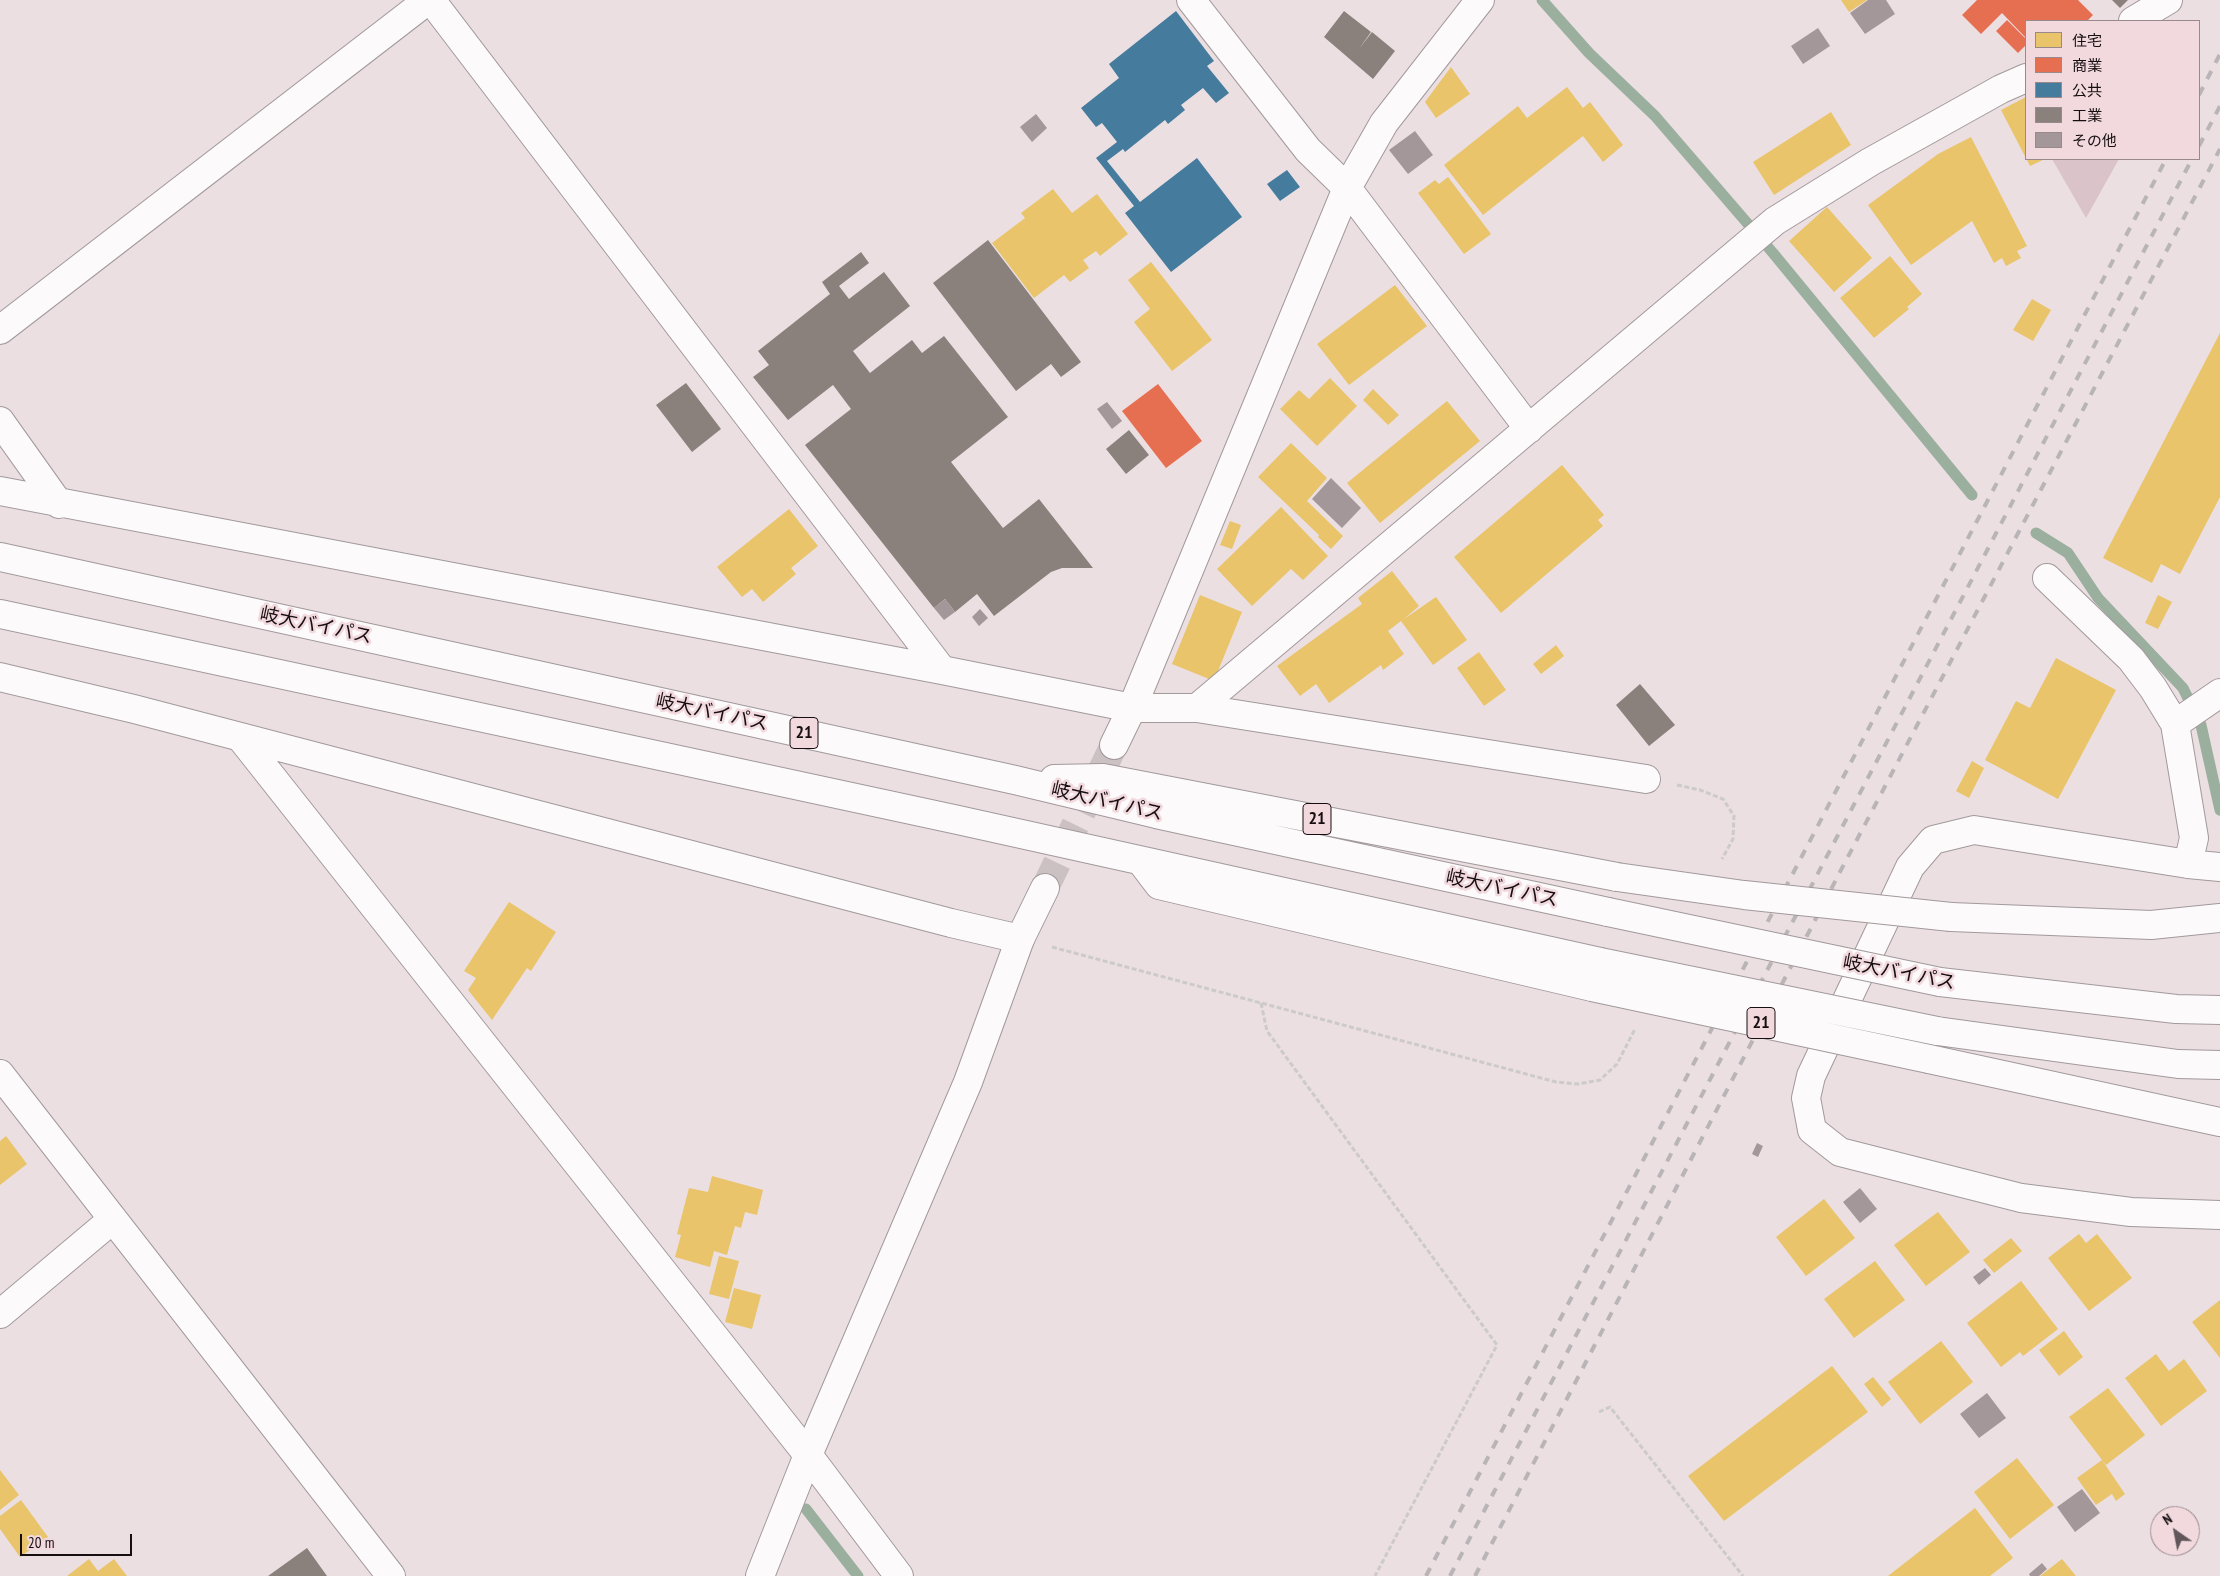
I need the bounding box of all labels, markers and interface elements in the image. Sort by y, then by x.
legend [2025,20,2200,160]
text: 住宅 [2072,31,2102,50]
text: 商業 [2072,56,2102,75]
text: 公共 [2072,81,2102,100]
text: 工業 [2072,106,2102,125]
text: その他 [2072,131,2117,150]
street label: 岐大バイパス [258,603,374,649]
street label: 岐大バイパス [654,690,770,736]
road number: 21 [790,718,818,748]
street label: 岐大バイパス [1049,778,1165,826]
road number: 21 [1303,804,1331,834]
street label: 岐大バイパス [1444,866,1560,912]
street label: 岐大バイパス [1841,951,1957,995]
road number: 21 [1747,1008,1775,1038]
north arrow [2150,1506,2200,1556]
text: N [2159,1510,2175,1529]
scale bar [22,1524,135,1556]
text: 20 m [28,1533,54,1552]

